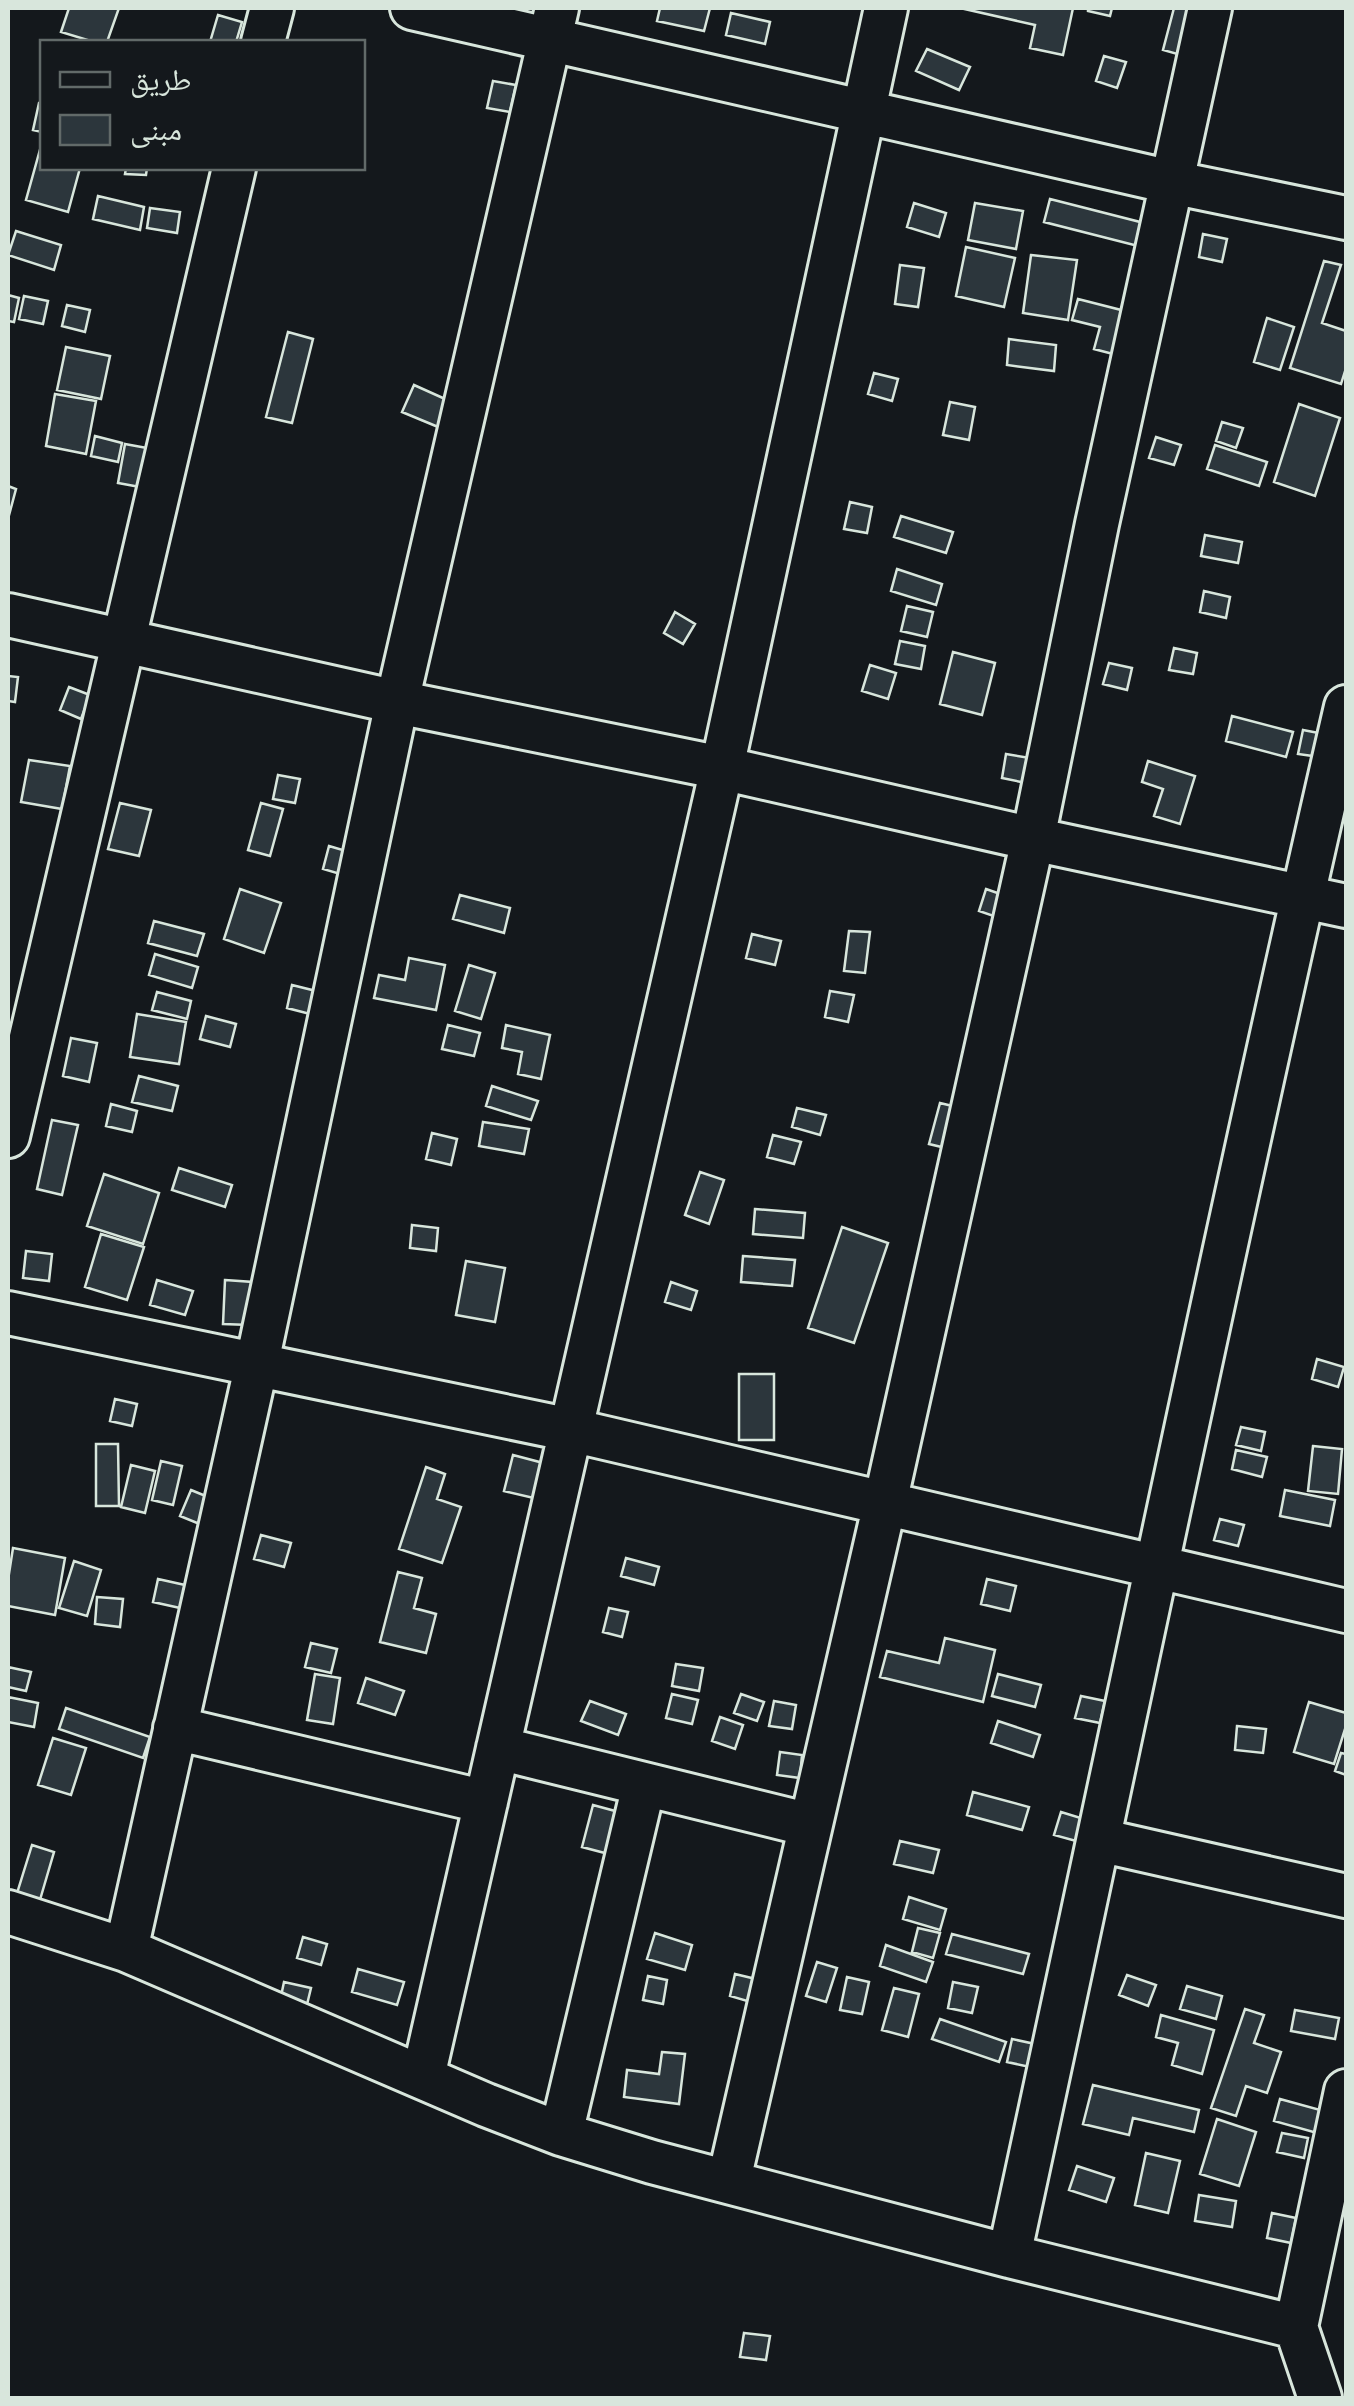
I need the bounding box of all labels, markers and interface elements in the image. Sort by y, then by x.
legend [40,40,365,170]
text: طريق [130,64,191,101]
text: مبنى [130,114,182,151]

